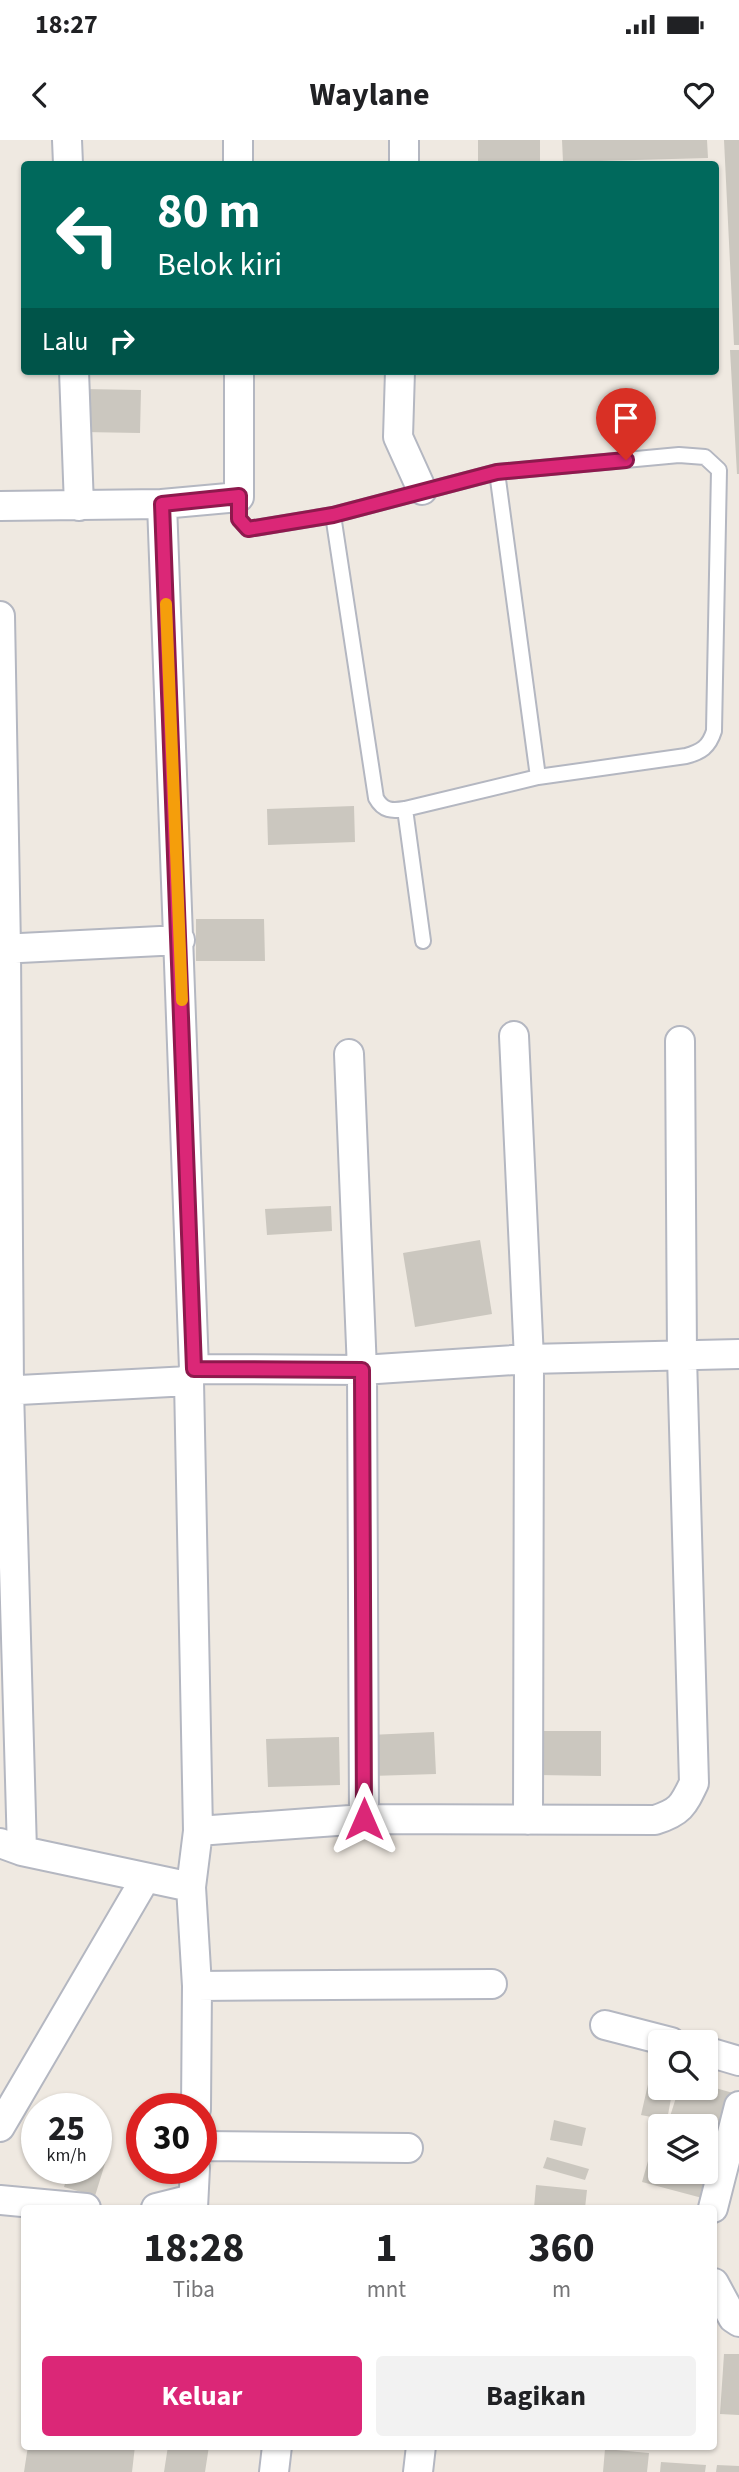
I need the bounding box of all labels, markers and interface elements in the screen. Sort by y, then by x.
text: 18:27 [35,6,98,43]
text: Waylane [309,72,430,118]
icon: back [21,76,59,114]
icon: heart [680,76,718,114]
text: 80 m [157,177,261,247]
icon: left [42,189,133,280]
text: Belok kiri [157,242,282,288]
icon: right [103,322,141,360]
text: Lalu [42,323,89,360]
pin [596,388,656,460]
icon: arrive [607,399,645,437]
position arrow [327,1782,401,1856]
map controls [648,2030,718,2184]
button: search [648,2030,718,2100]
speed limit sign: 30 [126,2093,217,2184]
text: 25 [48,2104,85,2154]
button: layers [648,2114,718,2184]
text: km/h [47,2143,86,2168]
text: 18:28 [143,2218,244,2278]
text: 1 [375,2218,397,2278]
text: 360 [528,2218,595,2278]
text: Tiba [173,2273,215,2306]
text: mnt [367,2273,406,2306]
text: m [552,2273,571,2306]
button: Keluar [42,2356,362,2436]
button: Bagikan [376,2356,696,2436]

